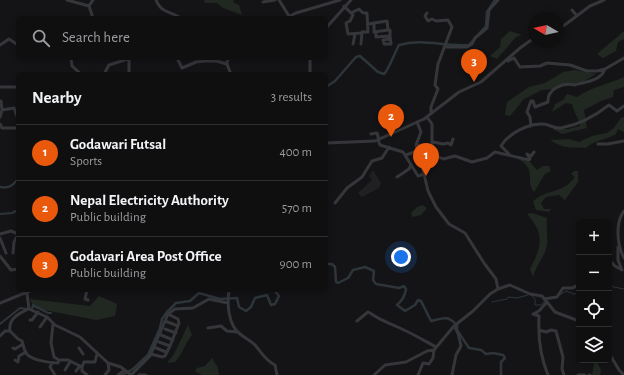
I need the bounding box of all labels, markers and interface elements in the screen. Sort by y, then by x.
north arrow [528,12,564,48]
search box [16,16,328,60]
icon: search [30,27,52,49]
text: Search here [62,30,130,45]
pin: 3 [461,49,487,82]
text: Nearby [32,89,82,106]
text: 3 results [271,91,312,104]
pin: 2 [378,104,404,137]
text: Godawari Futsal [70,137,166,152]
pin: 1 [413,143,439,176]
text: 1 [43,146,47,159]
text: 400 m [279,146,312,159]
text: Sports [70,155,102,168]
text: Nepal Electricity Authority [70,193,229,208]
text: 2 [42,202,48,215]
text: 570 m [282,202,312,215]
text: Public building [70,211,146,224]
map controls [576,219,612,363]
button: + [576,219,612,255]
your location [391,247,411,267]
text: Godavari Area Post Office [70,249,222,264]
button: − [576,255,612,291]
text: 3 [42,258,48,271]
text: 900 m [280,258,312,271]
text: Public building [70,267,146,280]
button: locate [576,291,612,327]
button: layers [576,327,612,363]

